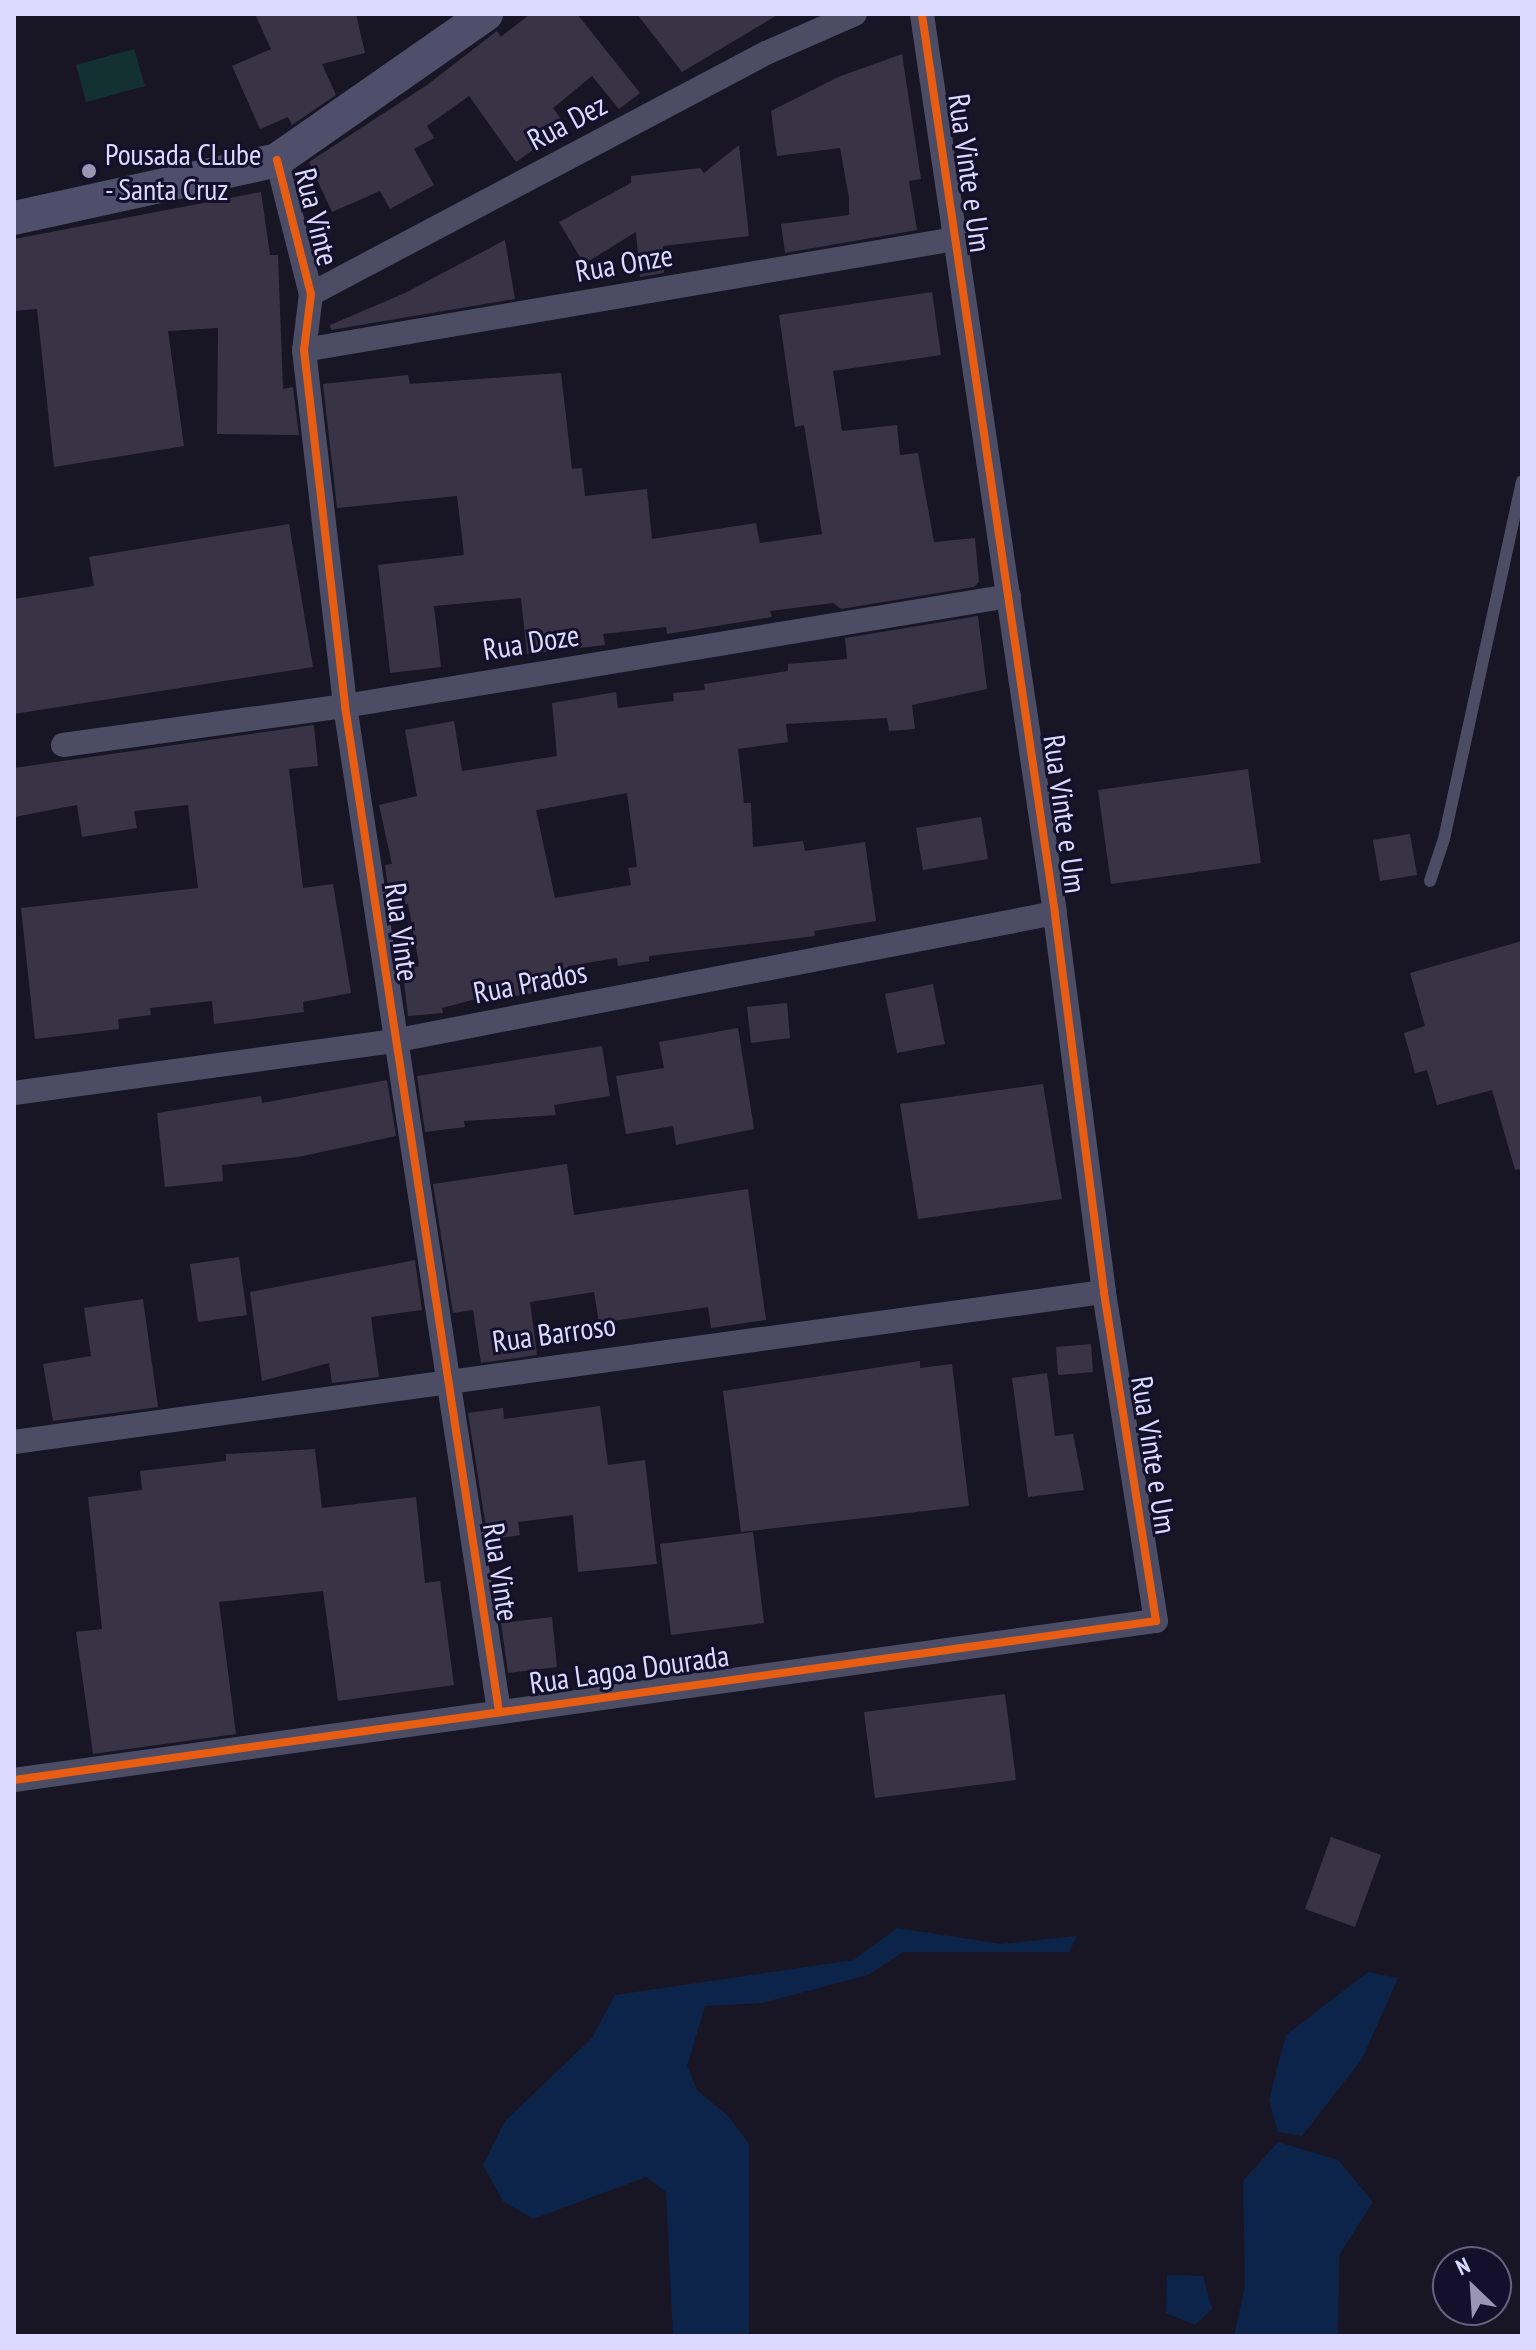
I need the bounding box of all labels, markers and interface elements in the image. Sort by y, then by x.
street label: Rua Dez [521,86,613,158]
street label: Rua Vinte e Um [941,91,999,255]
place label: Pousada CLube - Santa Cruz [105,136,261,206]
marker: Pousada CLube - Santa Cruz [80,162,98,180]
street label: Rua Vinte [287,164,347,270]
street label: Rua Onze [572,237,676,289]
street label: Rua Doze [480,617,582,667]
street label: Rua Vinte e Um [1036,732,1094,896]
street label: Rua Vinte [377,880,427,984]
street label: Rua Prados [470,953,590,1011]
street label: Rua Barroso [490,1307,618,1359]
street label: Rua Vinte e Um [1124,1373,1184,1537]
street label: Rua Vinte [475,1520,527,1624]
street label: Rua Lagoa Dourada [527,1637,731,1701]
north arrow [1432,2246,1512,2326]
text: N [1451,2251,1474,2281]

